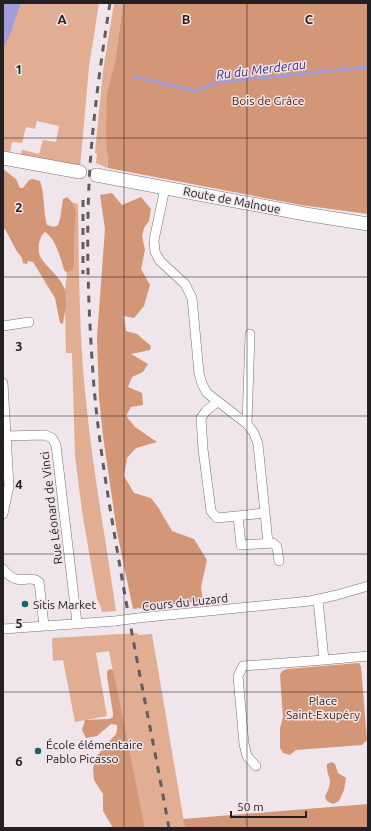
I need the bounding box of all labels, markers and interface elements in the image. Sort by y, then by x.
text: A [57,12,67,26]
text: B [182,12,191,26]
text: C [305,12,314,26]
water label: Ru du Merderau [215,57,307,81]
text: 1 [15,62,23,76]
park label: Bois de Grâce [232,94,304,107]
street label: Route de Malnoue [182,184,282,216]
text: 2 [15,200,23,214]
text: 3 [15,339,23,353]
street label: Rue Léonard de Vinci [38,451,64,565]
text: 4 [15,477,23,491]
street label: Cours du Luzard [141,591,229,613]
place label: Sitis Market [33,598,96,611]
marker: Sitis Market [20,599,30,609]
text: 5 [15,616,23,630]
park label: Place Saint-Exupéry [286,694,360,721]
place label: École élémentaire Pablo Picasso [46,738,143,765]
marker: École élémentaire Pablo Picasso [33,746,43,756]
text: 6 [15,754,23,768]
scale bar [231,793,306,819]
text: 50 m [237,800,264,813]

